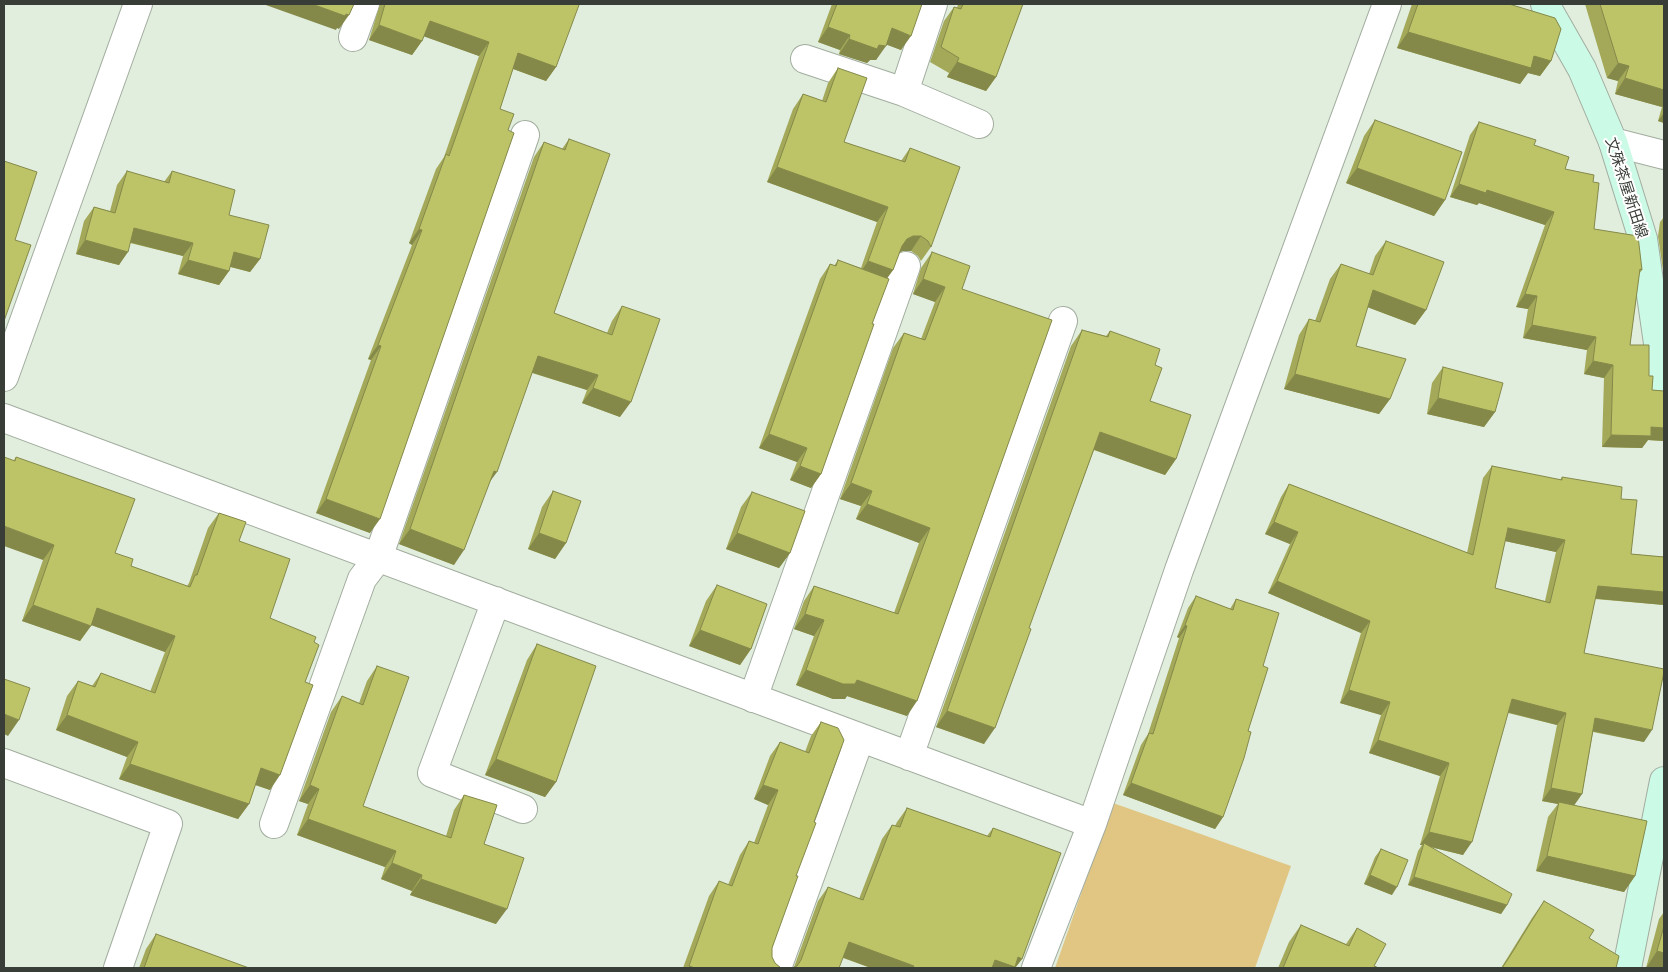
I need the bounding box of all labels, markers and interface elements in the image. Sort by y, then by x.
street label: 文殊茶屋新田線 [1601,135,1651,241]

